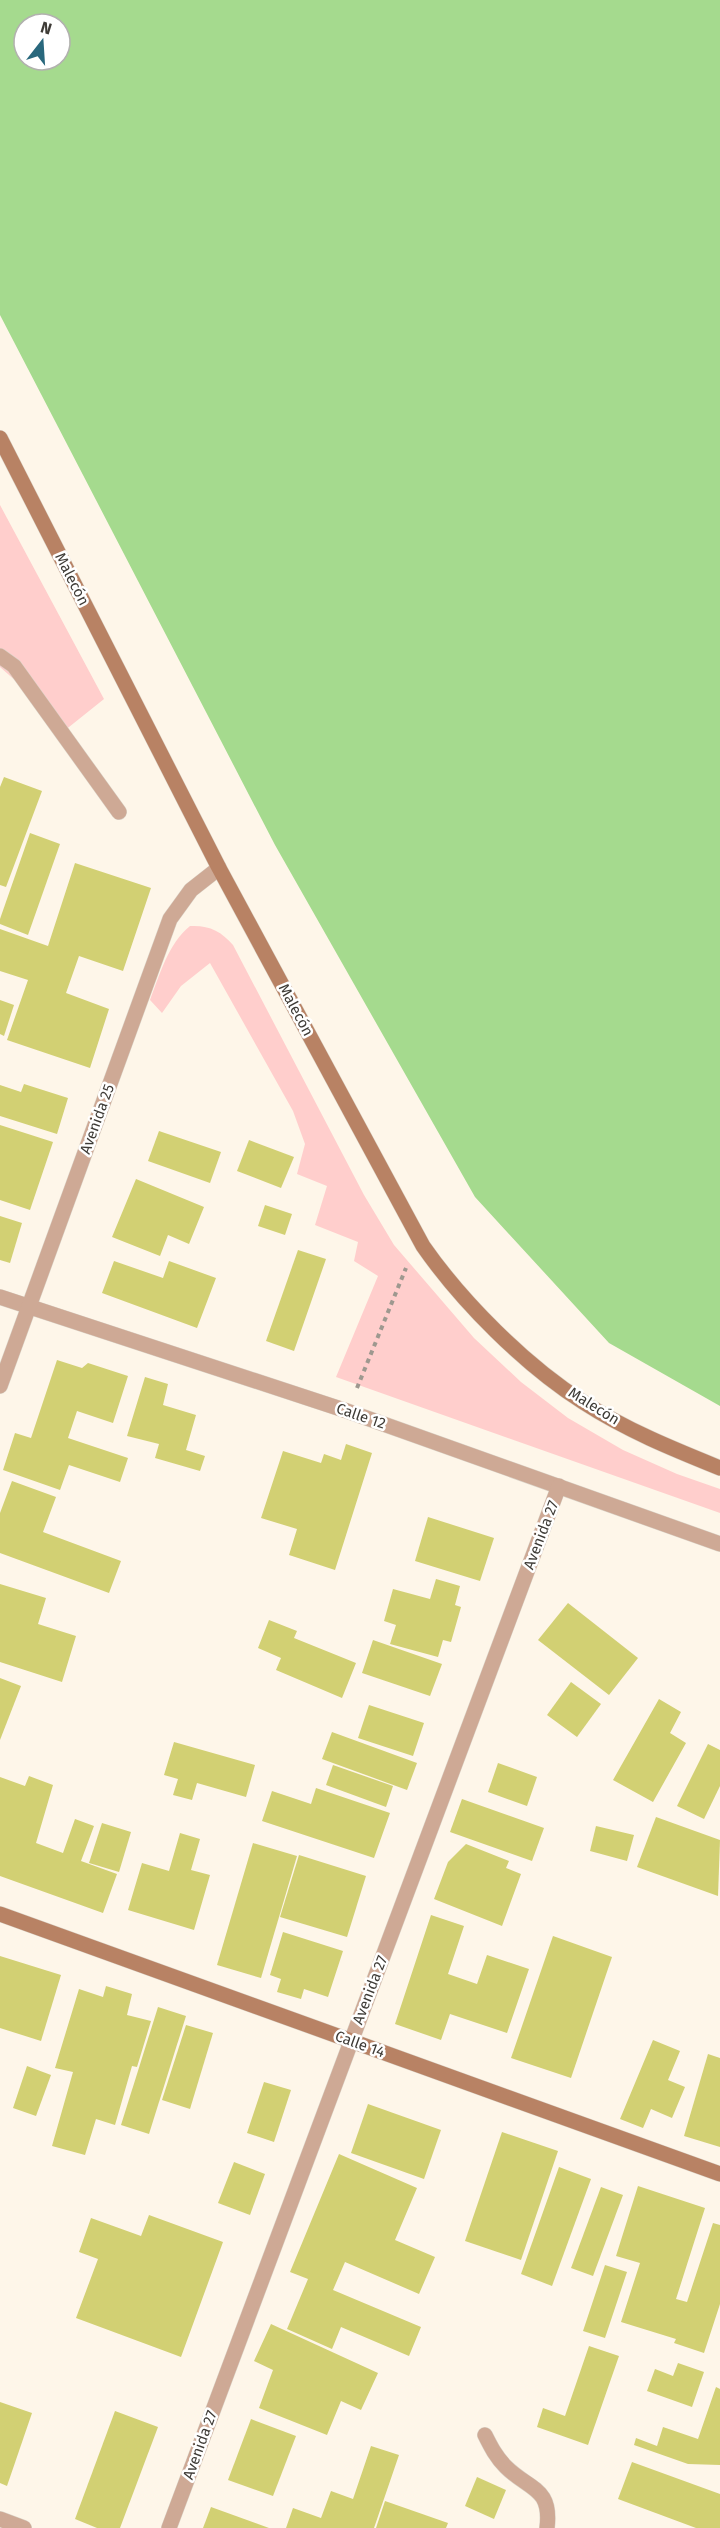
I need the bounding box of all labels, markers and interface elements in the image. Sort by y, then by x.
north arrow [12,12,72,72]
text: N [38,17,54,39]
street label: Malecón [51,550,93,608]
street label: Malecón [275,981,317,1039]
street label: Avenida 25 [76,1082,118,1156]
street label: Malecón [565,1383,623,1429]
street label: Calle 12 [334,1399,388,1433]
street label: Avenida 27 [520,1498,562,1572]
street label: Avenida 27 [349,1953,391,2027]
street label: Calle 14 [333,2027,387,2061]
street label: Avenida 27 [179,2408,221,2482]

